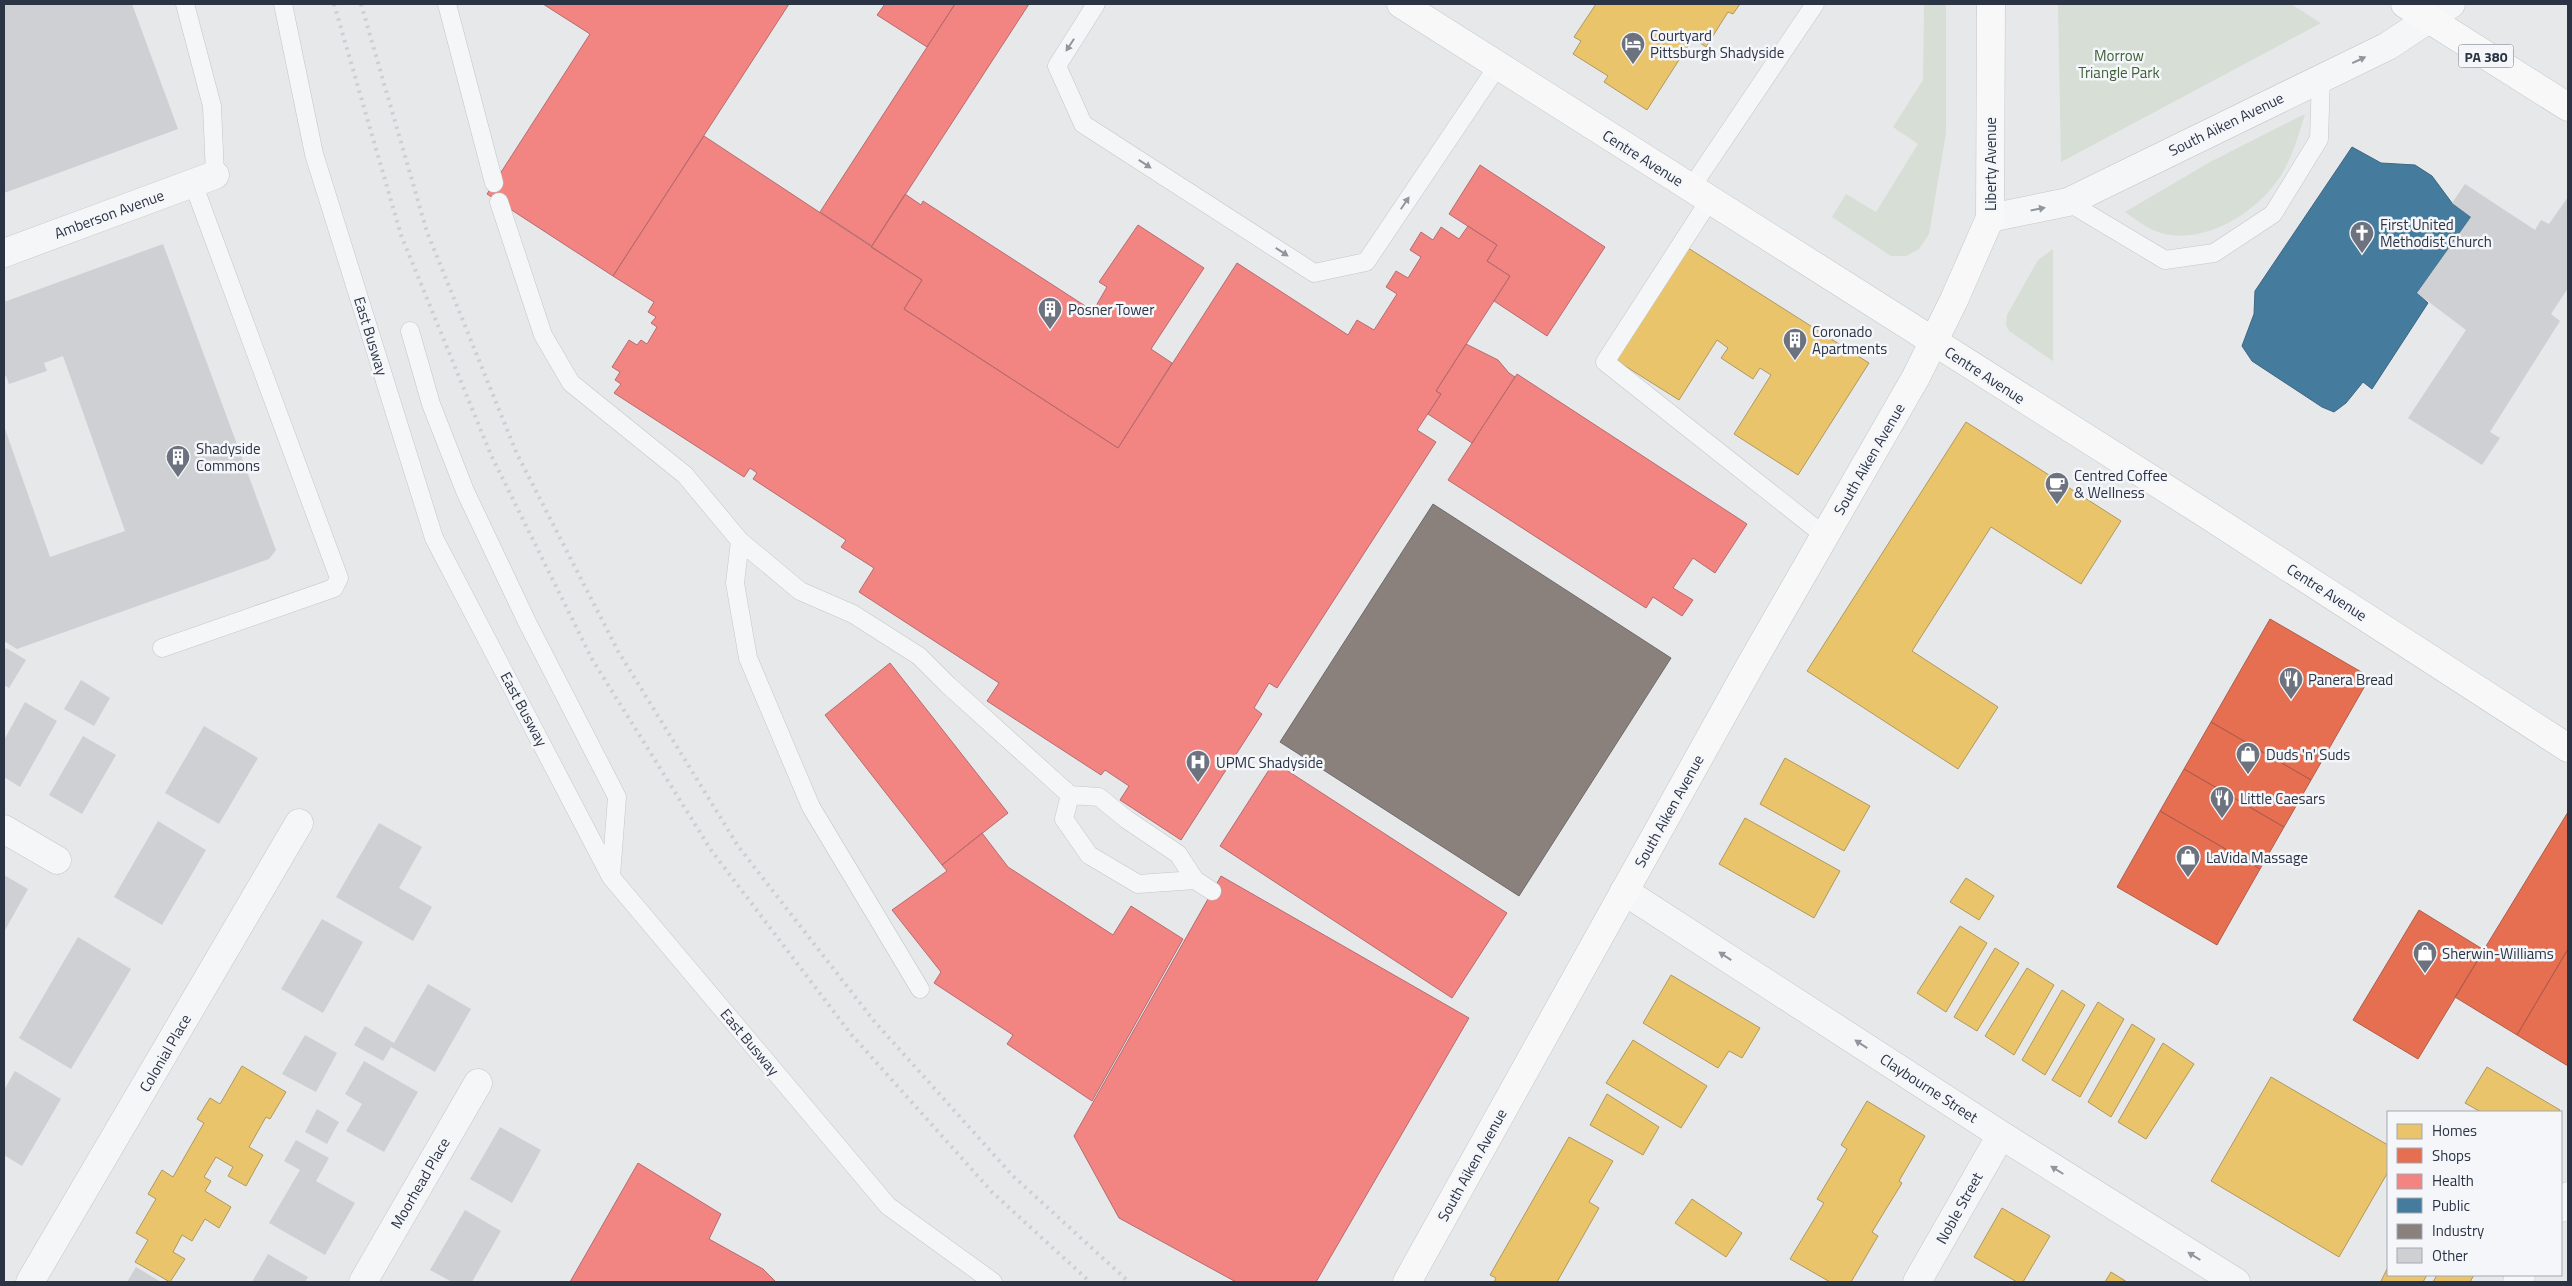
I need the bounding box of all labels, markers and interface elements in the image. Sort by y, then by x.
place label: Courtyard Pittsburgh Shadyside [1650,24,1784,64]
hotel icon: Courtyard Pittsburgh Shadyside [1620,31,1646,65]
one-way arrow [1065,38,1075,51]
park label: Morrow Triangle Park [2078,44,2160,84]
road number: PA 380 [2458,44,2514,68]
one-way arrow [2352,55,2366,63]
street label: South Aiken Avenue [2164,86,2288,162]
street label: Liberty Avenue [1979,117,2002,211]
street label: Centre Avenue [1598,124,1688,192]
one-way arrow [1138,159,1152,169]
street label: Amberson Avenue [51,183,167,245]
one-way arrow [1400,196,1410,210]
one-way arrow [2030,204,2046,212]
place label: First United Methodist Church [2380,213,2492,253]
church icon: First United Methodist Church [2349,220,2375,254]
one-way arrow [1275,247,1288,257]
street label: East Busway [348,294,394,378]
building icon: Posner Tower [1037,296,1063,330]
place label: Posner Tower [1068,298,1154,321]
place label: Coronado Apartments [1812,320,1887,360]
building icon: Coronado Apartments [1782,327,1808,361]
street label: Centre Avenue [1940,340,2030,410]
street label: South Aiken Avenue [1828,399,1910,519]
place label: Shadyside Commons [196,437,261,477]
building icon: Shadyside Commons [165,444,191,478]
place label: Centred Coffee & Wellness [2074,464,2168,504]
cafe icon: Centred Coffee & Wellness [2044,471,2070,505]
street label: Centre Avenue [2282,557,2372,627]
restaurant icon: Panera Bread [2278,666,2304,700]
street label: East Busway [495,668,553,750]
place label: Panera Bread [2308,668,2393,691]
shop icon: Duds 'n' Suds [2235,741,2261,775]
place label: Duds 'n' Suds [2266,743,2350,766]
hospital icon: UPMC Shadyside [1185,749,1211,783]
street label: South Aiken Avenue [1628,750,1710,872]
place label: UPMC Shadyside [1216,751,1323,774]
restaurant icon: Little Caesars [2209,785,2235,819]
place label: Little Caesars [2240,787,2325,810]
shop icon: LaVida Massage [2175,844,2201,878]
place label: LaVida Massage [2206,846,2308,869]
shop icon: Sherwin-Williams [2412,940,2438,974]
place label: Sherwin-Williams [2442,942,2554,965]
one-way arrow [1718,951,1731,961]
street label: East Busway [715,1003,785,1081]
street label: Colonial Place [133,1010,197,1096]
one-way arrow [1855,1039,1868,1049]
street label: Claybourne Street [1875,1048,1983,1129]
street label: South Aiken Avenue [1431,1104,1513,1226]
legend [2387,1111,2562,1276]
text: Homes [2432,1119,2477,1142]
street label: Moorhead Place [385,1133,455,1233]
text: Shops [2432,1144,2471,1167]
one-way arrow [2050,1165,2063,1174]
street label: Noble Street [1930,1167,1989,1248]
text: Health [2432,1169,2474,1192]
text: Public [2432,1194,2470,1217]
text: Industry [2432,1219,2484,1242]
text: Other [2432,1244,2468,1267]
one-way arrow [2188,1252,2201,1261]

